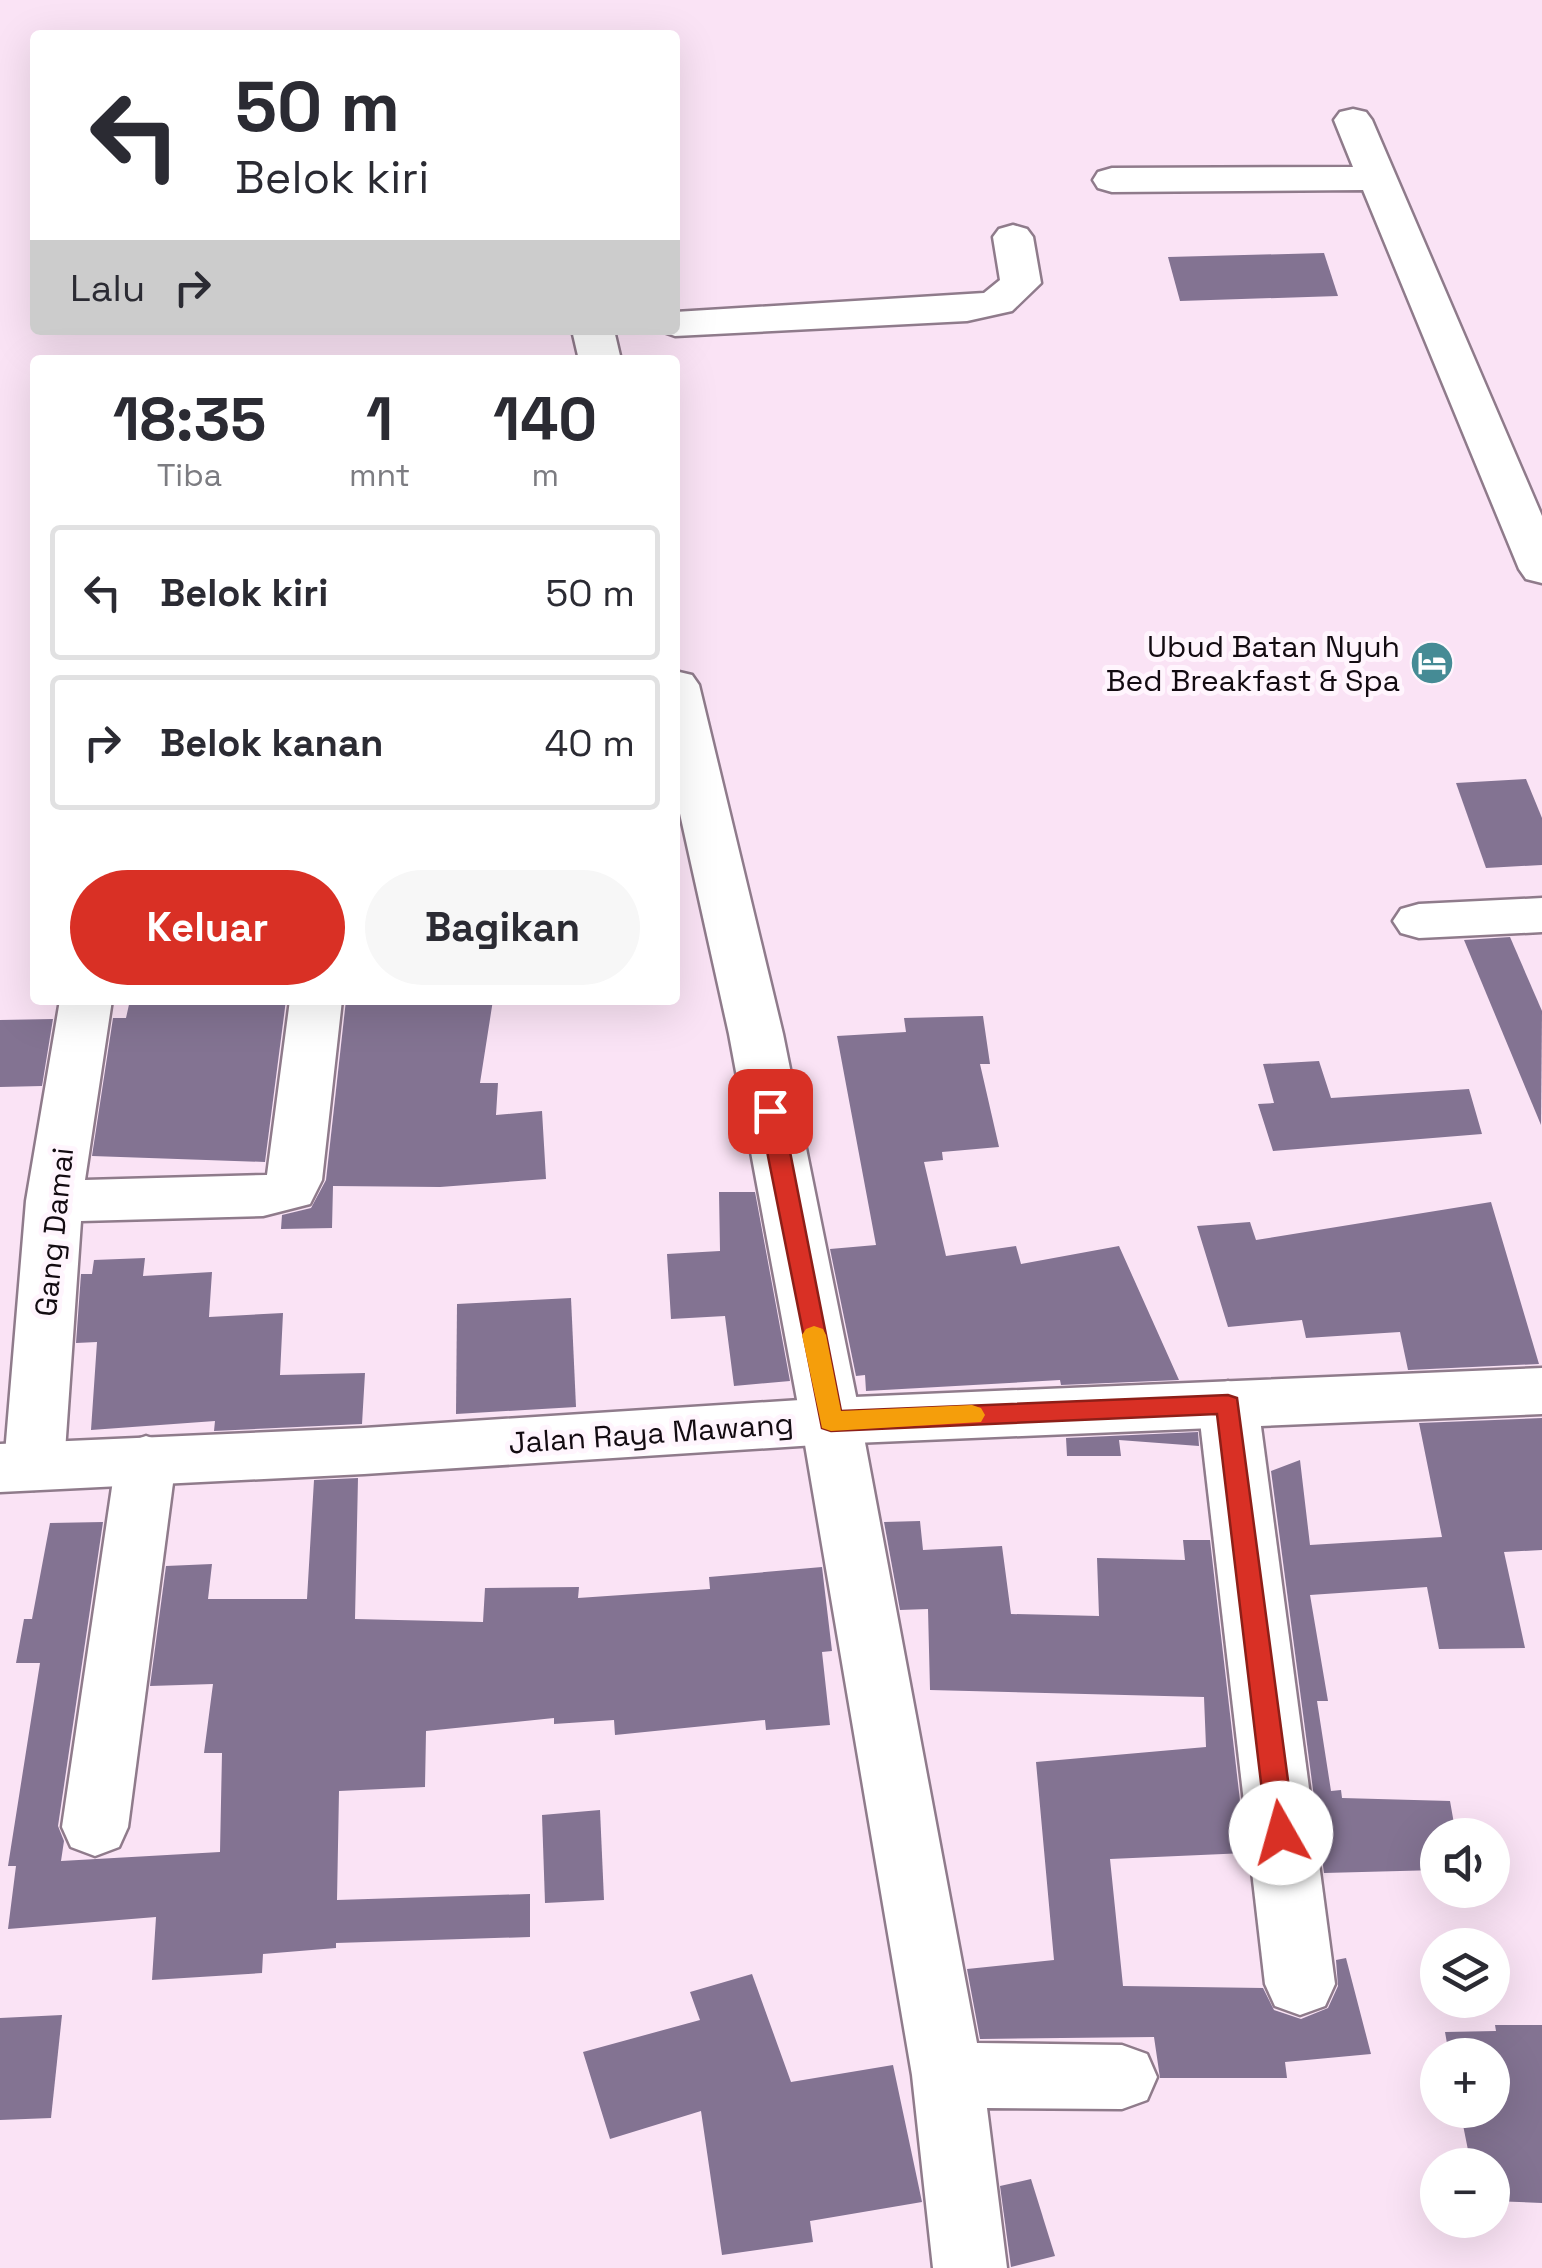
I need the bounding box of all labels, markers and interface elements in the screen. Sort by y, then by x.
text: 50 m [235,62,400,151]
icon: left [70,70,200,200]
text: Belok kiri [235,149,429,206]
icon: right [165,260,220,315]
text: Lalu [70,264,145,312]
text: 18:35 [113,381,266,458]
text: 1 [366,381,393,458]
text: 140 [493,381,597,458]
text: Tiba [157,455,222,495]
text: mnt [349,455,410,495]
text: m [531,455,559,495]
icon: left [75,565,130,620]
text: Belok kiri [160,569,328,617]
text: 50 m [545,569,635,617]
place label: Ubud Batan Nyuh Bed Breakfast & Spa [1106,627,1400,700]
hotel icon: Ubud Batan Nyuh Bed Breakfast & Spa [1409,640,1455,686]
icon: right [75,715,130,770]
text: Belok kanan [160,719,383,767]
text: 40 m [544,719,635,767]
button: Keluar [70,870,345,985]
button: Bagikan [365,870,640,985]
pin [728,1069,813,1154]
icon: arrive [743,1084,798,1139]
street label: Gang Damai [26,1145,82,1319]
street label: Jalan Raya Mawang [507,1404,795,1462]
position arrow [1229,1781,1333,1885]
map controls [1420,1818,1510,2238]
button: sound [1420,1818,1510,1908]
button: layers [1420,1928,1510,2018]
button: + [1420,2038,1510,2128]
button: − [1420,2148,1510,2238]

